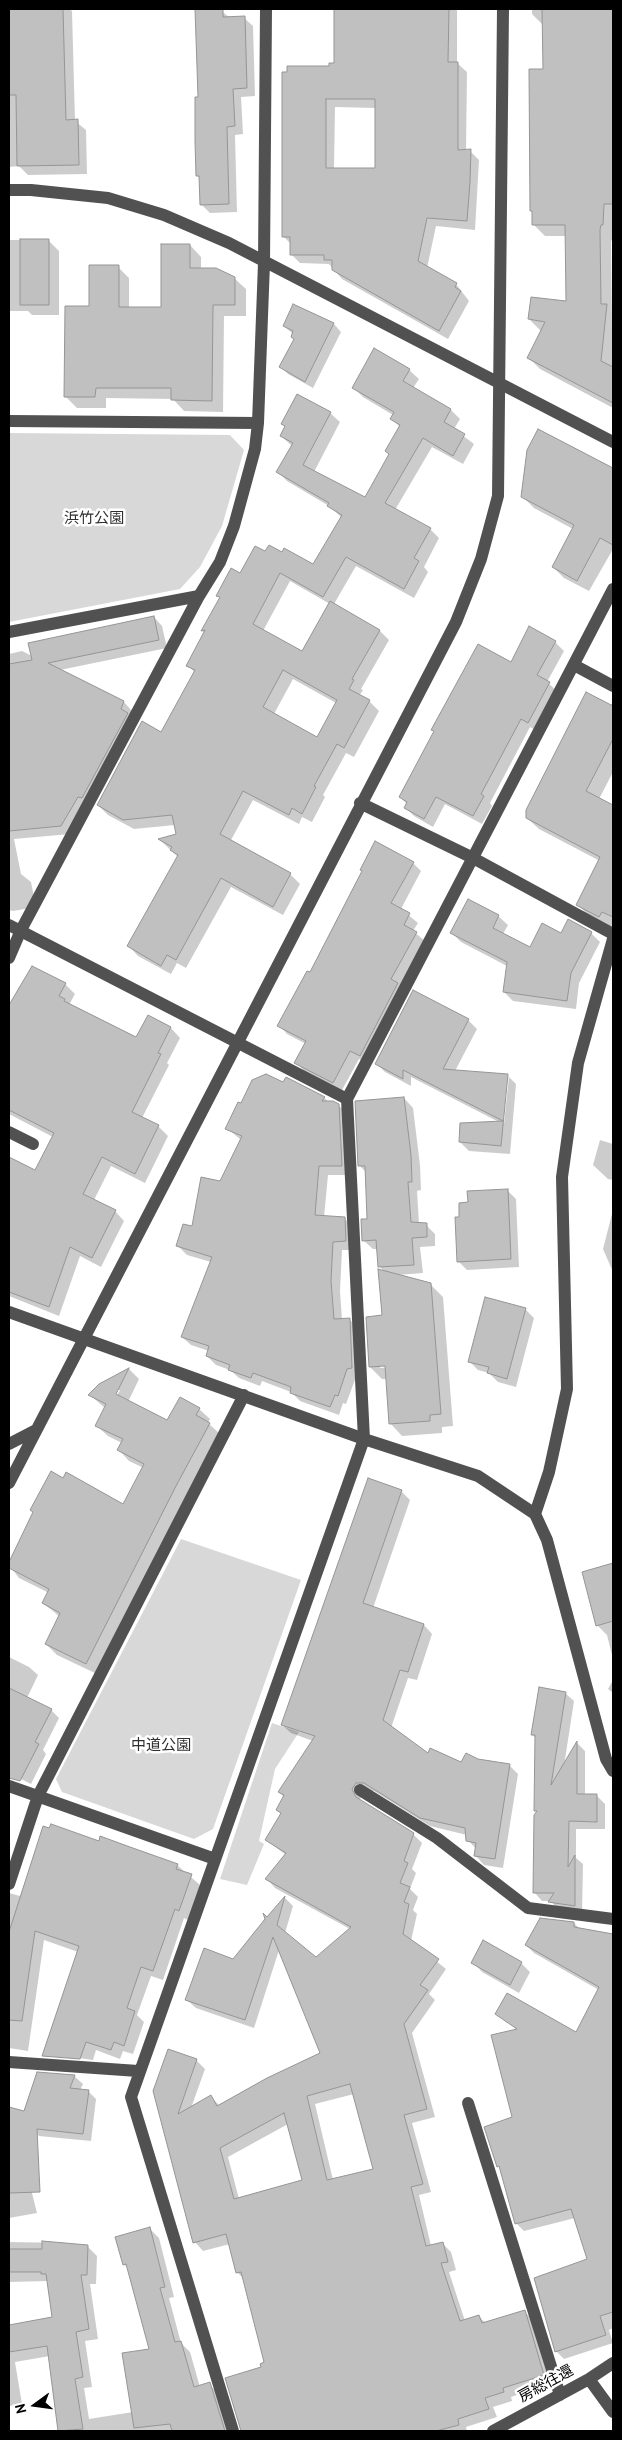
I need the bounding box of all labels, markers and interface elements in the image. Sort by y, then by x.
park label: 浜竹公園 [64,510,124,528]
park label: 中道公園 [131,1737,191,1755]
street label: 房総往還 [515,2362,577,2406]
north arrow [10,2380,60,2430]
text: N [11,2402,30,2415]

